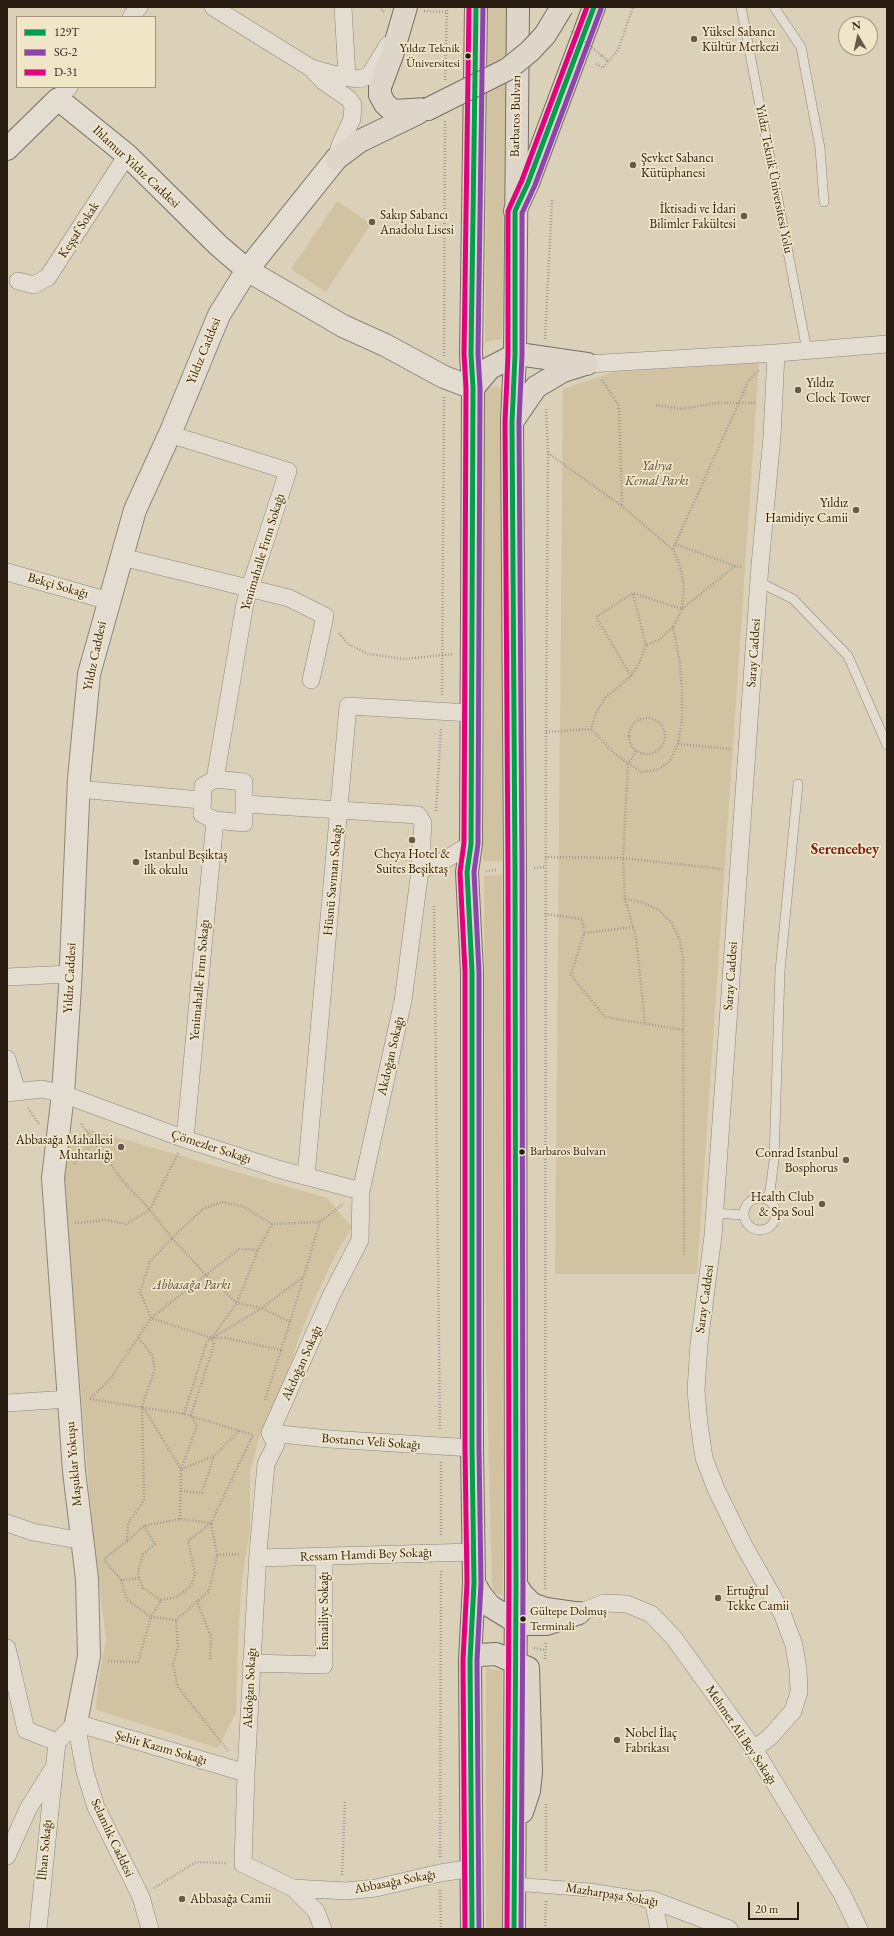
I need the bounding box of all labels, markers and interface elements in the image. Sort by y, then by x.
legend [16,16,156,88]
north arrow [838,16,878,56]
text: N [851,18,862,33]
text: 129T [54,24,79,40]
place label: Yüksel Sabancı Kültür Merkezi [702,24,779,55]
marker: Yüksel Sabancı Kültür Merkezi [689,34,699,44]
place label: Yıldız Teknik Üniversitesi [400,42,460,70]
text: SG-2 [54,44,77,60]
marker: Yıldız Teknik Üniversitesi [463,51,473,61]
text: D-31 [54,64,78,80]
street label: Barbaros Bulvarı [507,75,525,157]
street label: Yıldız Teknik Üniversitesi Yolu [752,103,796,255]
street label: Ihlamur Yıldız Caddesi [89,122,183,212]
place label: Şevket Sabancı Kütüphanesi [641,150,714,181]
marker: Şevket Sabancı Kütüphanesi [628,160,638,170]
street label: Keşşaf Sokak [55,199,103,261]
place label: İktisadi ve İdari Bilimler Fakültesi [650,201,736,232]
place label: Sakıp Sabancı Anadolu Lisesi [380,207,454,238]
marker: İktisadi ve İdari Bilimler Fakültesi [739,211,749,221]
marker: Sakıp Sabancı Anadolu Lisesi [367,217,377,227]
street label: Yıldız Caddesi [184,315,224,387]
place label: Yıldız Clock Tower [806,375,870,406]
marker: Yıldız Clock Tower [793,385,803,395]
park label: Yahya Kemal Parkı [625,458,689,489]
street label: Yenimahalle Fırın Sokağı [238,492,288,612]
place label: Yıldız Hamidiye Camii [765,495,848,526]
marker: Yıldız Hamidiye Camii [851,505,861,515]
street label: Bekçi Sokağı [26,570,90,602]
street label: Saray Caddesi [744,618,764,688]
street label: Yıldız Caddesi [80,620,110,692]
street label: Hüsnü Savman Sokağı [320,824,346,936]
marker: Cheya Hotel & Suites Beşiktaş [407,835,417,845]
district label: Serencebey [811,841,879,859]
place label: Cheya Hotel & Suites Beşiktaş [374,846,450,877]
place label: Istanbul Beşiktaş ilk okulu [144,847,228,878]
marker: Istanbul Beşiktaş ilk okulu [131,857,141,867]
street label: Yenimahalle Fırın Sokağı [187,919,213,1041]
street label: Saray Caddesi [721,941,741,1011]
street label: Yıldız Caddesi [60,942,80,1014]
street label: Akdoğan Sokağı [374,1015,408,1097]
street label: Çömezler Sokağı [169,1127,253,1167]
place label: Abbasağa Mahallesi Muhtarlığı [16,1132,113,1163]
marker: Abbasağa Mahallesi Muhtarlığı [116,1142,126,1152]
place label: Barbaros Bulvarı [530,1145,606,1159]
place label: Conrad Istanbul Bosphorus [755,1145,838,1176]
marker: Barbaros Bulvarı [517,1147,527,1157]
marker: Conrad Istanbul Bosphorus [841,1155,851,1165]
place label: Health Club & Spa Soul [751,1189,814,1220]
marker: Health Club & Spa Soul [817,1199,827,1209]
street label: Saray Caddesi [692,1264,718,1334]
park label: Abbasağa Parkı [153,1277,231,1293]
street label: Akdoğan Sokağı [278,1323,326,1403]
street label: Maşuklar Yokuşu [63,1421,85,1507]
street label: Bostancı Veli Sokağı [321,1431,421,1453]
street label: Ressam Hamdi Bey Sokağı [300,1545,432,1565]
street label: İsmailiye Sokağı [316,1572,332,1650]
place label: Ertuğrul Tekke Camii [726,1583,789,1614]
marker: Ertuğrul Tekke Camii [713,1593,723,1603]
place label: Gültepe Dolmuş Terminali [530,1605,607,1633]
marker: Gültepe Dolmuş Terminali [518,1614,528,1624]
street label: Akdoğan Sokağı [240,1647,260,1729]
street label: Mehmet Ali Bey Sokağı [702,1682,780,1788]
place label: Nobel İlaç Fabrikası [625,1725,677,1756]
street label: Şehit Kazım Sokağı [113,1727,209,1769]
marker: Nobel İlaç Fabrikası [612,1735,622,1745]
street label: Selamlık Caddesi [87,1796,137,1880]
street label: İlhan Sokağı [35,1819,55,1881]
street label: Abbasağa Sokağı [353,1866,437,1898]
street label: Mazharpaşa Sokağı [565,1880,659,1910]
place label: Abbasağa Camii [190,1891,271,1907]
marker: Abbasağa Camii [177,1894,187,1904]
scale bar [750,1894,801,1920]
text: 20 m [755,1901,778,1917]

